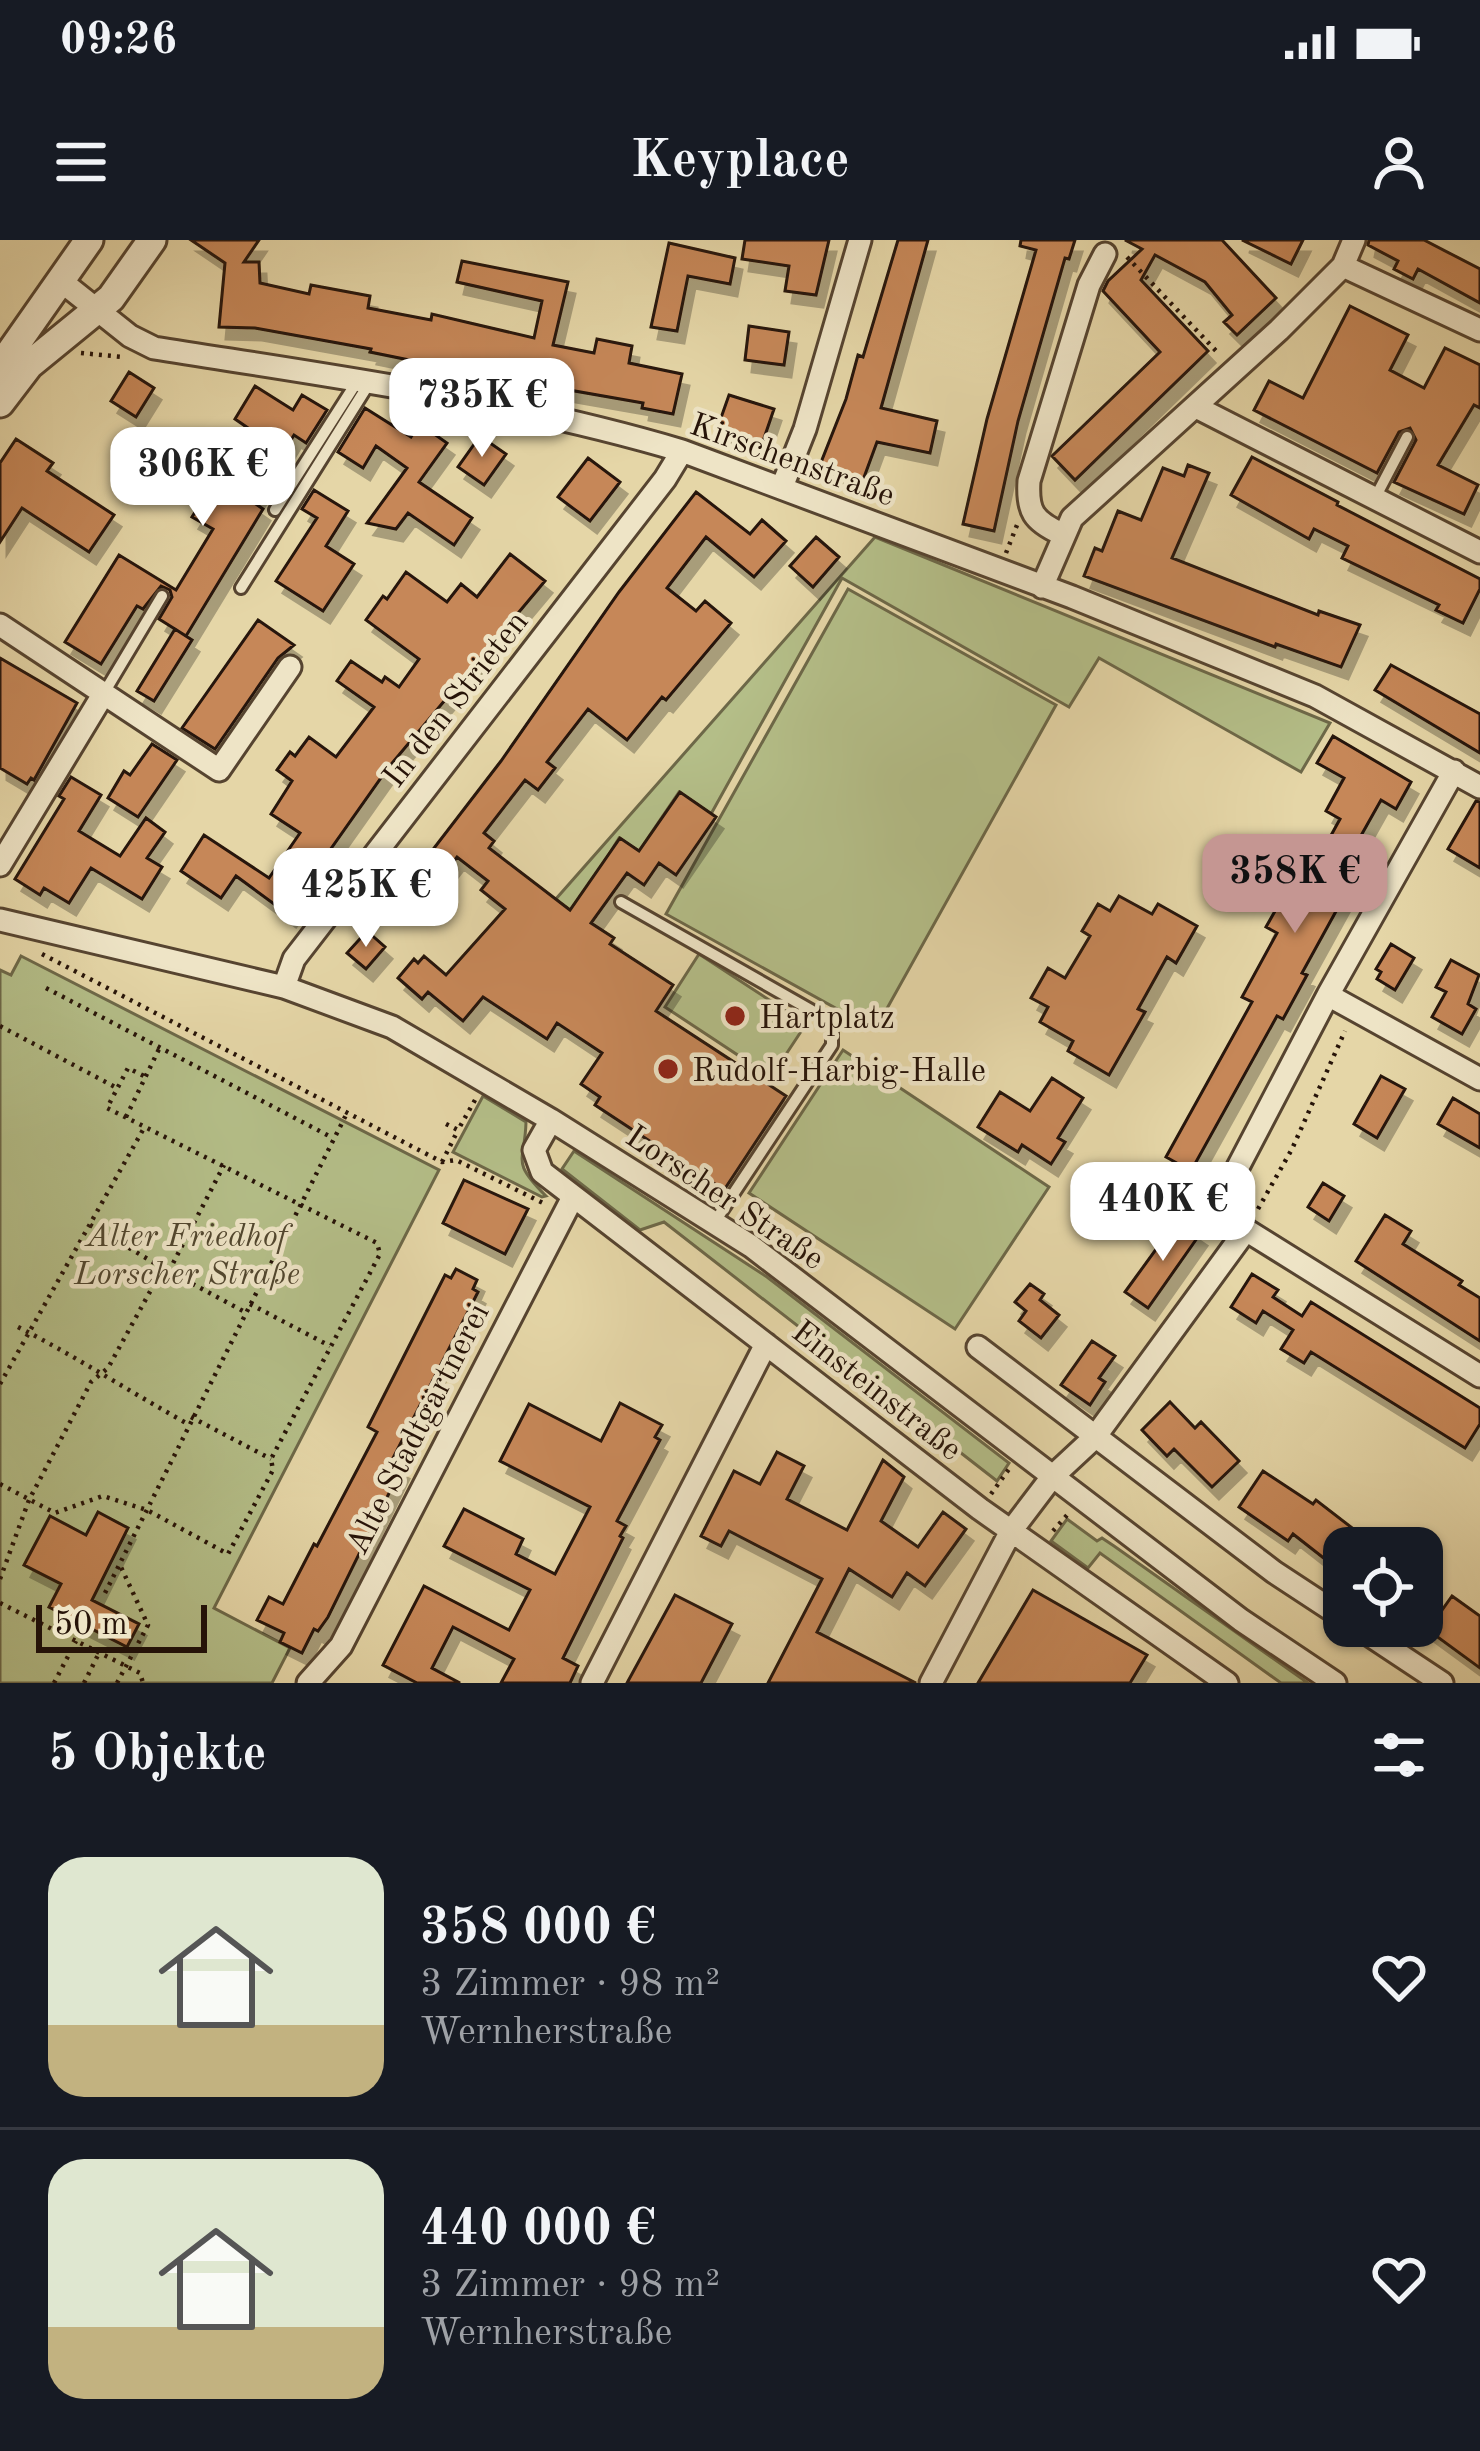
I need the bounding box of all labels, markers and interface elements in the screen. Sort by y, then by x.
text: 09:26 [60,19,177,64]
icon: menu [48,129,114,195]
icon: person [1366,129,1432,195]
text: Keyplace [630,135,850,189]
pin: 735K € [384,358,580,460]
text: 735K € [416,377,548,416]
street label: Kirschenstraße [685,409,899,514]
pin: 306K € [105,427,301,529]
text: 306K € [137,446,269,485]
street label: In den Strieten [378,606,536,795]
pin: 358K € [1197,834,1393,936]
pin: 425K € [268,848,464,950]
text: 358K € [1229,853,1361,892]
text: 425K € [300,867,432,906]
marker: Hartplatz [722,1003,748,1029]
place label: Hartplatz [759,1003,895,1036]
marker: Rudolf-Harbig-Halle [655,1056,681,1082]
place label: Rudolf-Harbig-Halle [692,1056,986,1089]
street label: Lorscher Straße [619,1121,829,1277]
pin: 440K € [1065,1162,1261,1264]
text: 440K € [1097,1181,1229,1220]
park label: Alter Friedhof Lorscher Straße [73,1221,300,1292]
street label: Alte Stadtgärtnerei [342,1299,497,1560]
street label: Einsteinstraße [785,1315,967,1468]
map controls [1323,1527,1443,1647]
button: locate [1323,1527,1443,1647]
scale bar [36,1599,207,1652]
text: 50 m [54,1609,128,1642]
icon: filters [1366,1722,1432,1788]
text: 5 Objekte [48,1730,267,1781]
text: 358 000 € [420,1904,656,1955]
icon: home [144,1905,288,2049]
icon: heart [1366,1944,1432,2010]
text: 3 Zimmer · 98 m² [420,1965,720,2004]
text: Wernherstraße [420,2013,672,2052]
text: 440 000 € [420,2205,656,2256]
icon: home [144,2207,288,2351]
icon: heart [1366,2246,1432,2312]
text: 3 Zimmer · 98 m² [420,2266,720,2305]
text: Wernherstraße [420,2314,672,2353]

